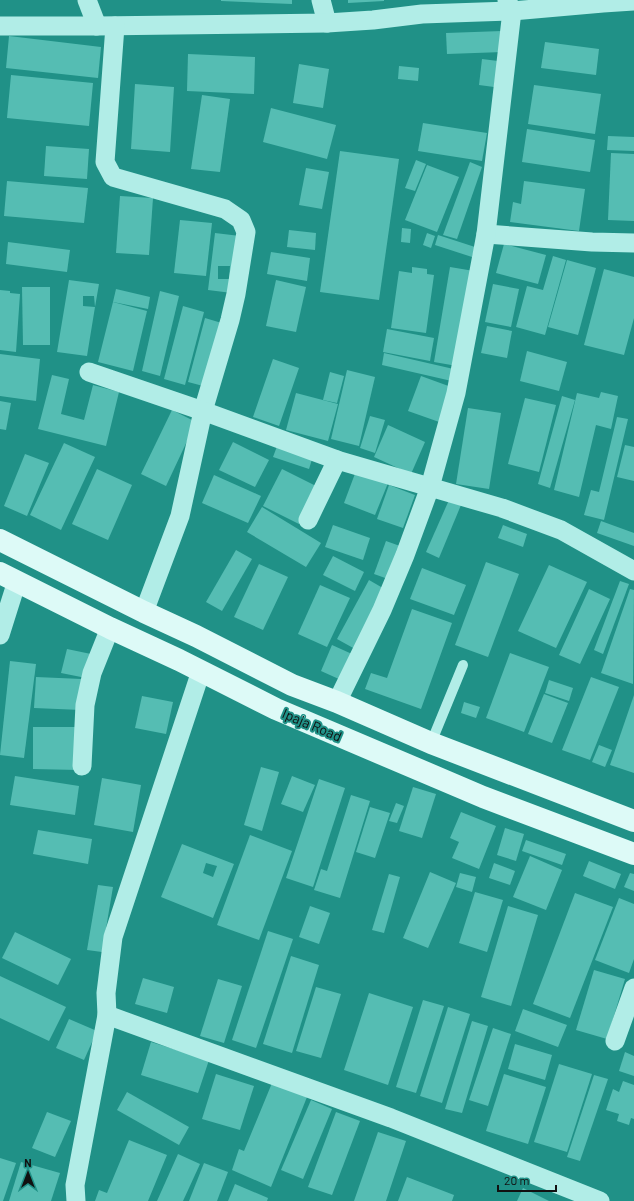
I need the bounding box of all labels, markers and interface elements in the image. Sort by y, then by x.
street label: Ipaja Road [280,704,344,745]
north arrow [8,1153,48,1193]
text: N [24,1156,32,1169]
scale bar [498,1167,556,1193]
text: 20 m [504,1173,530,1187]

